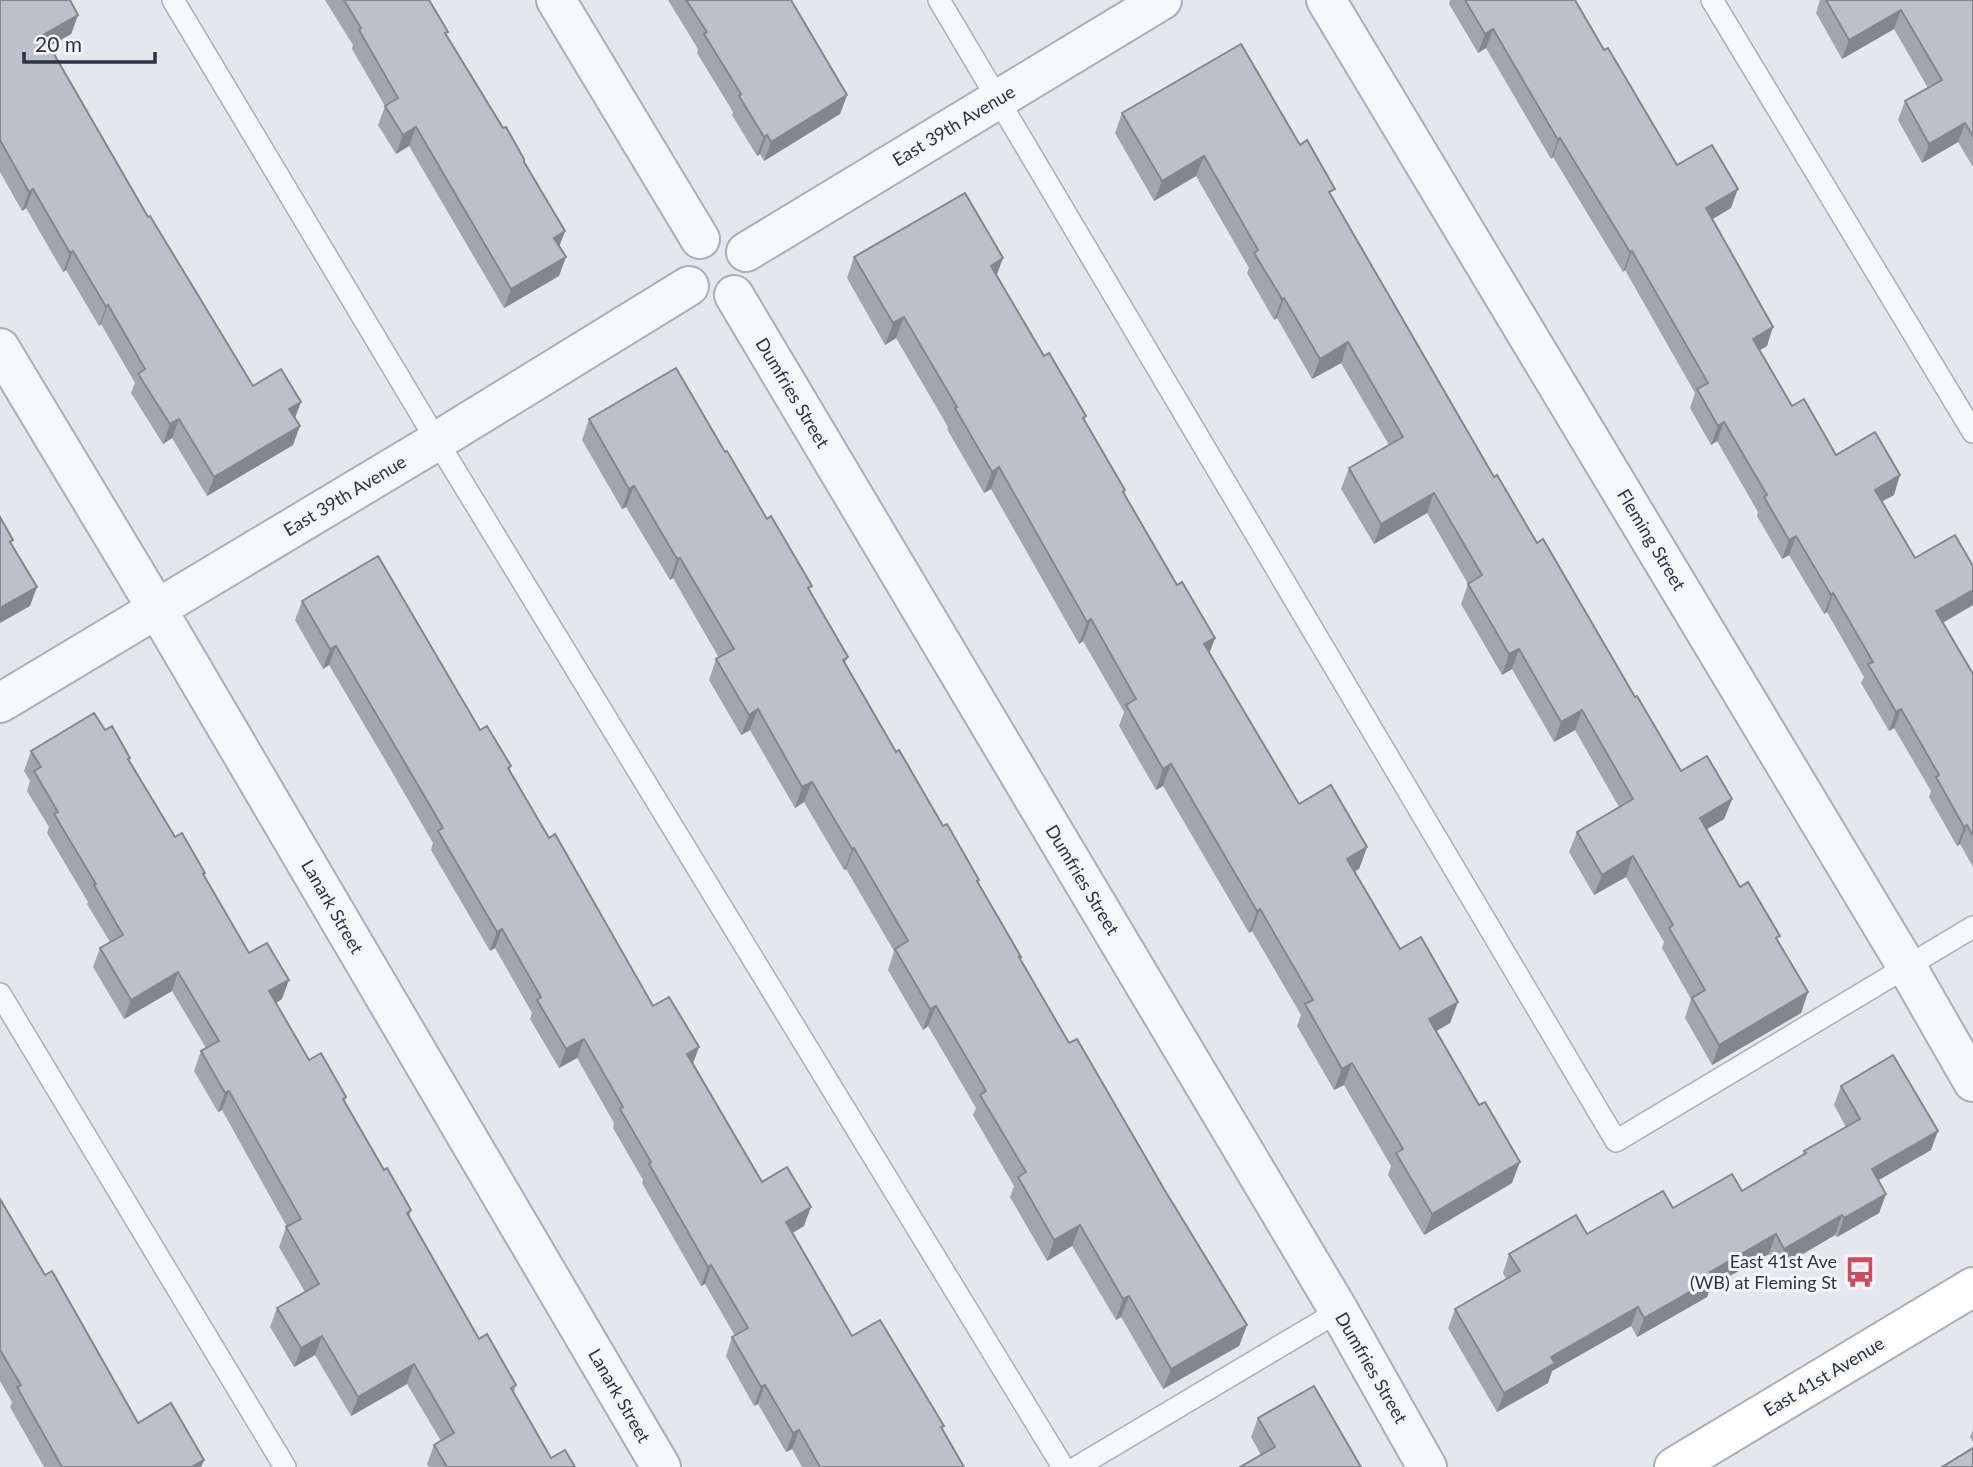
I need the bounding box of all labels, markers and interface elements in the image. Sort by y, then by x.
scale bar [24,21,156,65]
text: 20 m [35,31,82,56]
street label: East 39th Avenue [888,80,1019,170]
street label: Dumfries Street [751,333,835,452]
street label: East 39th Avenue [279,450,410,540]
street label: Fleming Street [1613,485,1691,595]
street label: Dumfries Street [1041,820,1125,939]
street label: Lanark Street [297,856,369,958]
place label: East 41st Ave (WB) at Fleming St [1690,1250,1838,1293]
bus stop icon: East 41st Ave (WB) at Fleming St [1843,1255,1877,1289]
street label: Dumfries Street [1331,1308,1413,1427]
street label: East 41st Avenue [1759,1331,1888,1421]
street label: Lanark Street [584,1345,656,1447]

